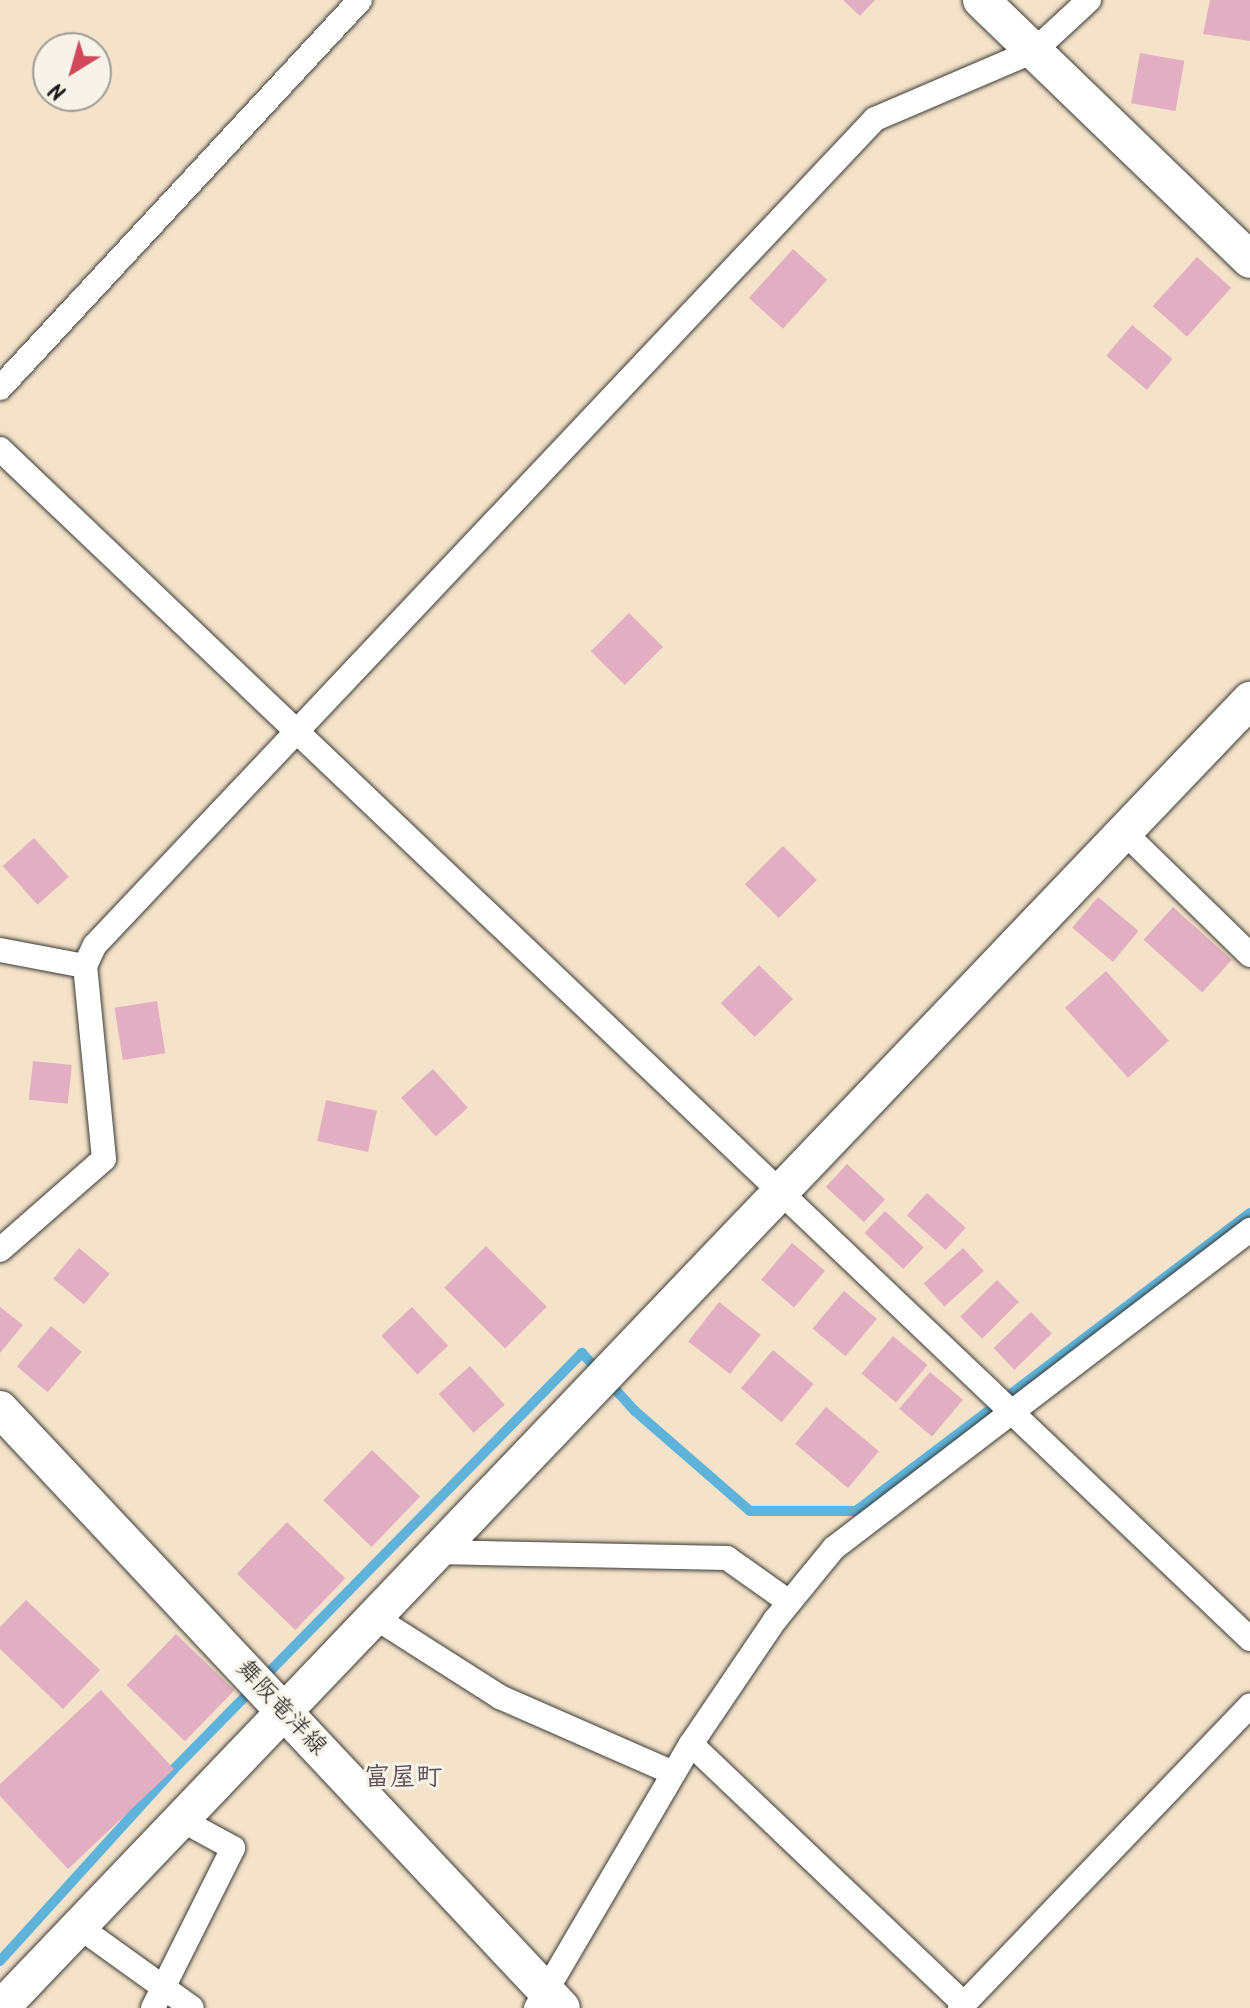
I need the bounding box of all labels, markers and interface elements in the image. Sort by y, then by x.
north arrow [32,32,112,112]
text: N [42,72,75,108]
street label: 舞阪竜洋線 [230,1654,332,1762]
district label: 富屋町 [364,1763,442,1795]

